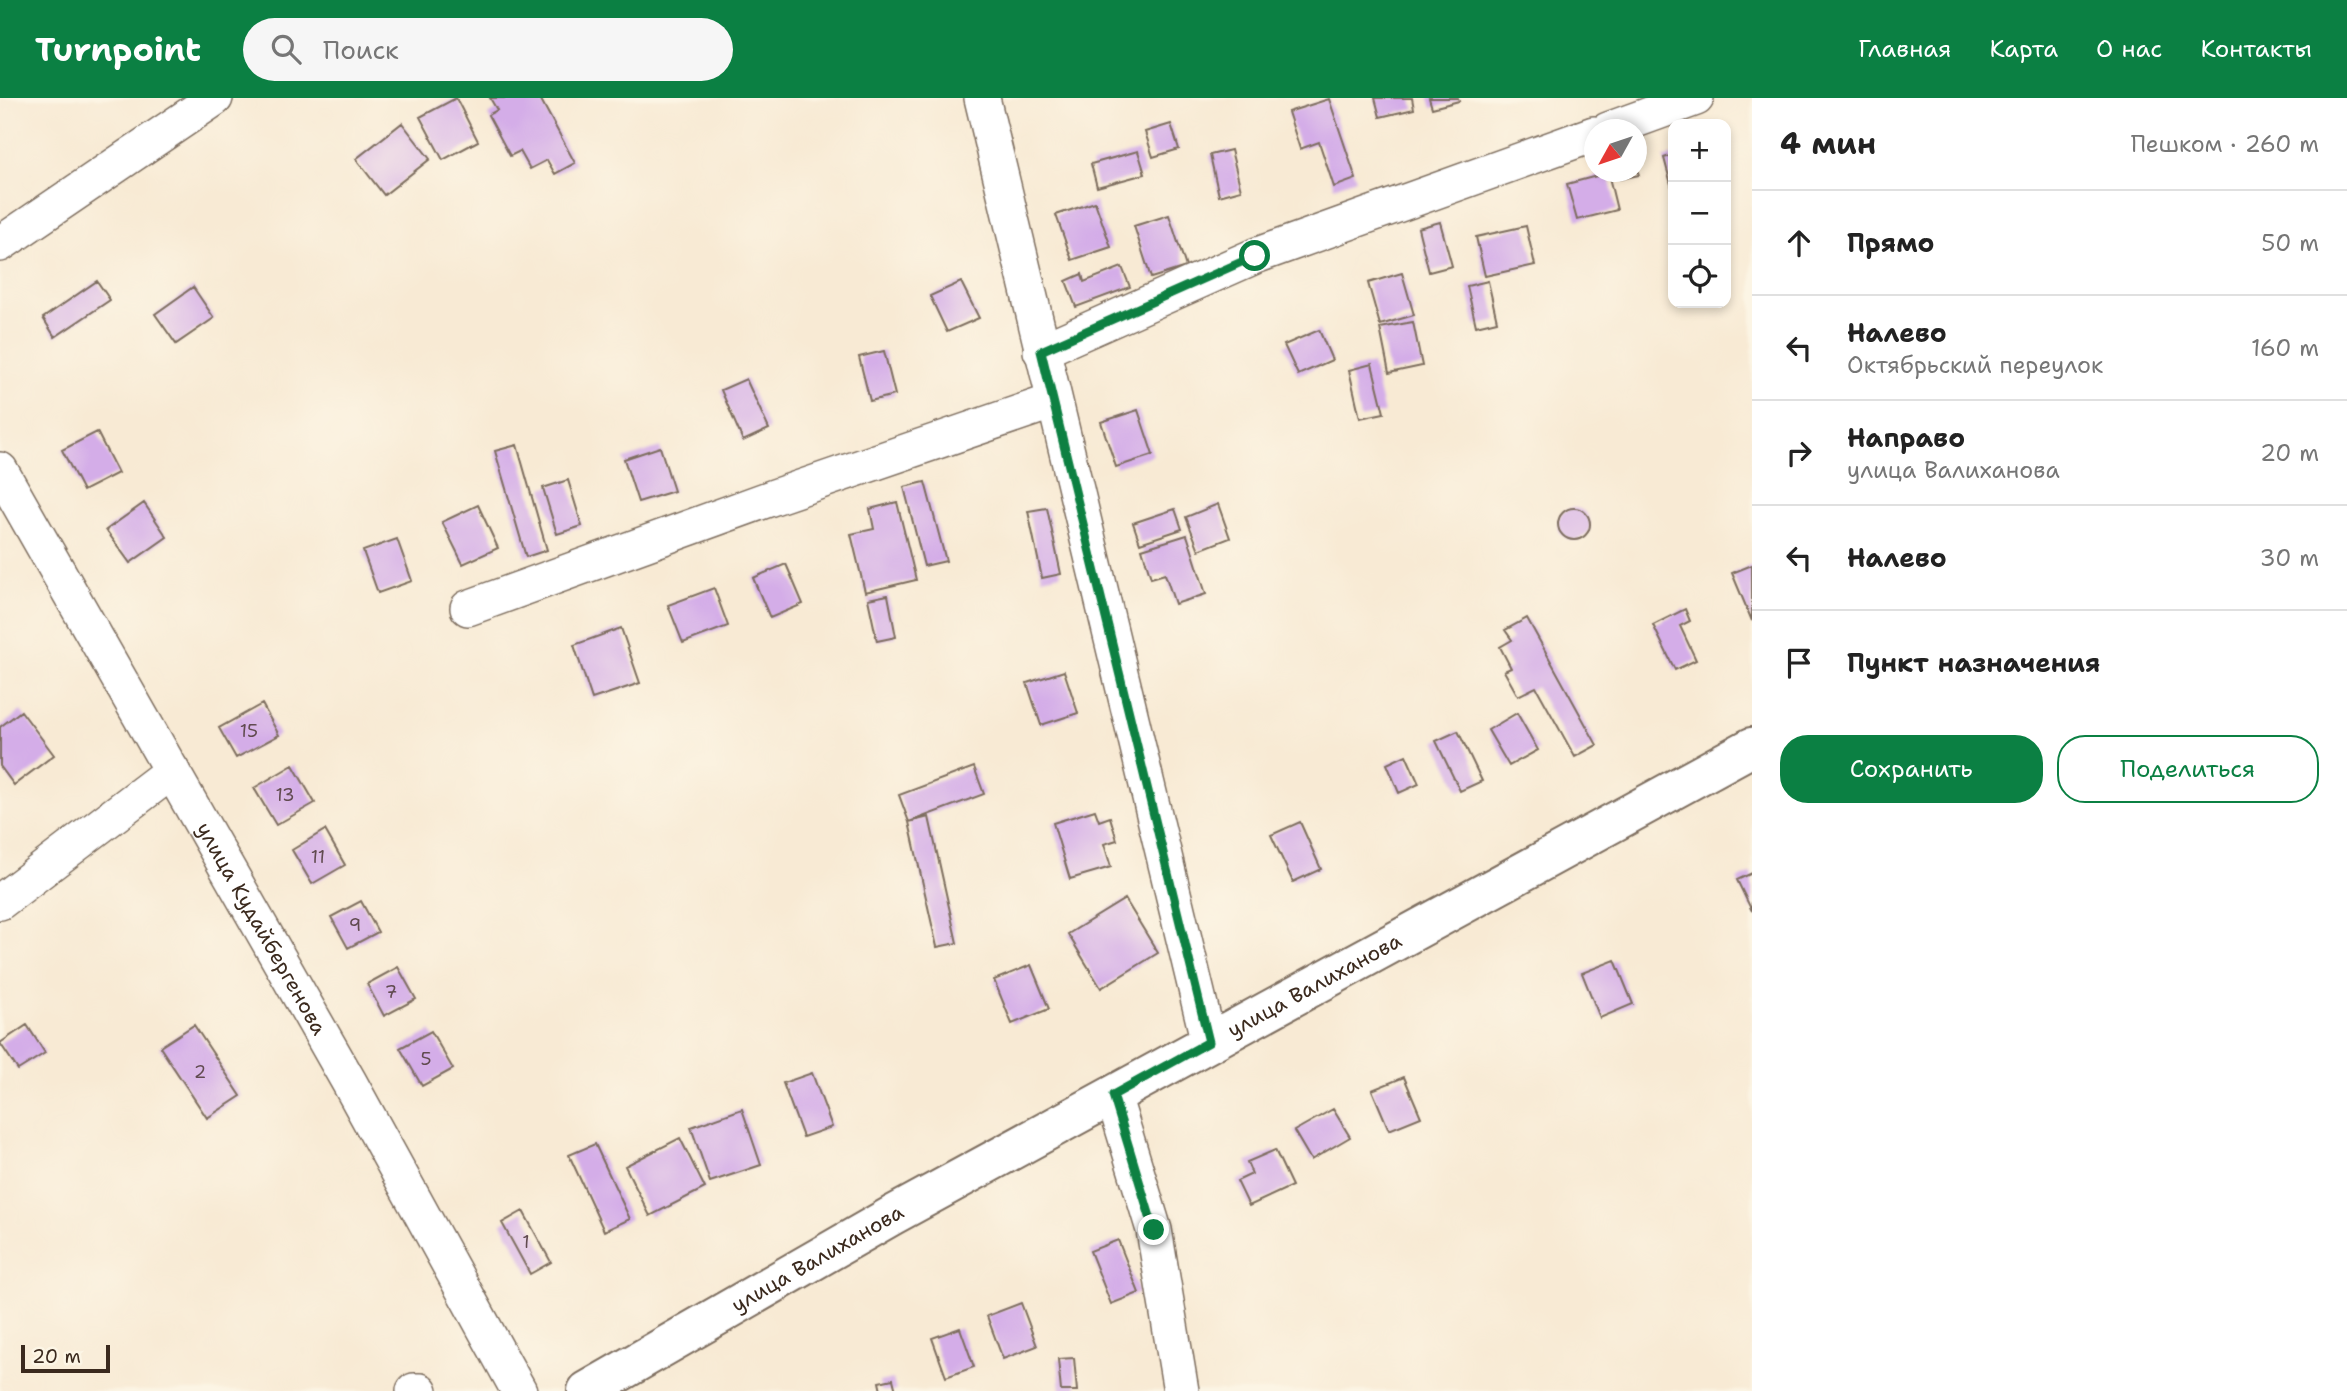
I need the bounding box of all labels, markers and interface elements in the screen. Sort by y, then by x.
search box [243,18,733,81]
text: Turnpoint [35,27,201,72]
icon: search [267,30,305,68]
text: Поиск [323,32,399,67]
text: Главная [1858,33,1951,65]
text: Карта [1989,33,2058,65]
text: О нас [2096,33,2162,65]
text: Контакты [2200,33,2312,65]
north arrow [1584,119,1647,182]
map controls [1668,119,1731,308]
button: + [1668,119,1731,182]
text: 4 мин [1780,123,1876,164]
text: Пешком · 260 m [2131,129,2319,159]
button: − [1668,182,1731,245]
icon: ahead [1780,224,1818,262]
text: Прямо [1847,225,1935,260]
text: 50 m [2261,228,2319,258]
route start [1239,240,1270,271]
button: locate [1668,245,1731,308]
text: Налево [1847,315,1947,350]
icon: left [1780,329,1818,367]
text: 160 m [2251,333,2319,363]
text: Октябрьский переулок [1847,350,2103,380]
text: Направо [1847,420,1965,455]
icon: right [1780,434,1818,472]
text: 20 m [2260,438,2319,468]
text: улица Валиханова [1847,455,2060,485]
icon: left [1780,539,1818,577]
text: Налево [1847,540,1947,575]
text: 30 m [2260,543,2319,573]
icon: arrive [1780,644,1818,682]
text: Пункт назначения [1847,645,2100,680]
house number: 15 [240,719,258,743]
button: Сохранить [1780,735,2043,803]
button: Поделиться [2057,735,2319,803]
house number: 13 [275,783,295,807]
street label: улица Кудайбергенова [190,817,333,1040]
house number: 11 [311,845,325,869]
house number: 9 [349,913,361,937]
street label: улица Валиханова [1222,927,1407,1044]
house number: 7 [385,980,397,1004]
house number: 5 [420,1047,432,1071]
house number: 2 [194,1060,206,1084]
street label: улица Валиханова [726,1198,909,1319]
route end [1138,1214,1169,1245]
house number: 1 [522,1230,530,1254]
scale bar [21,1342,110,1374]
text: 20 m [32,1344,81,1369]

